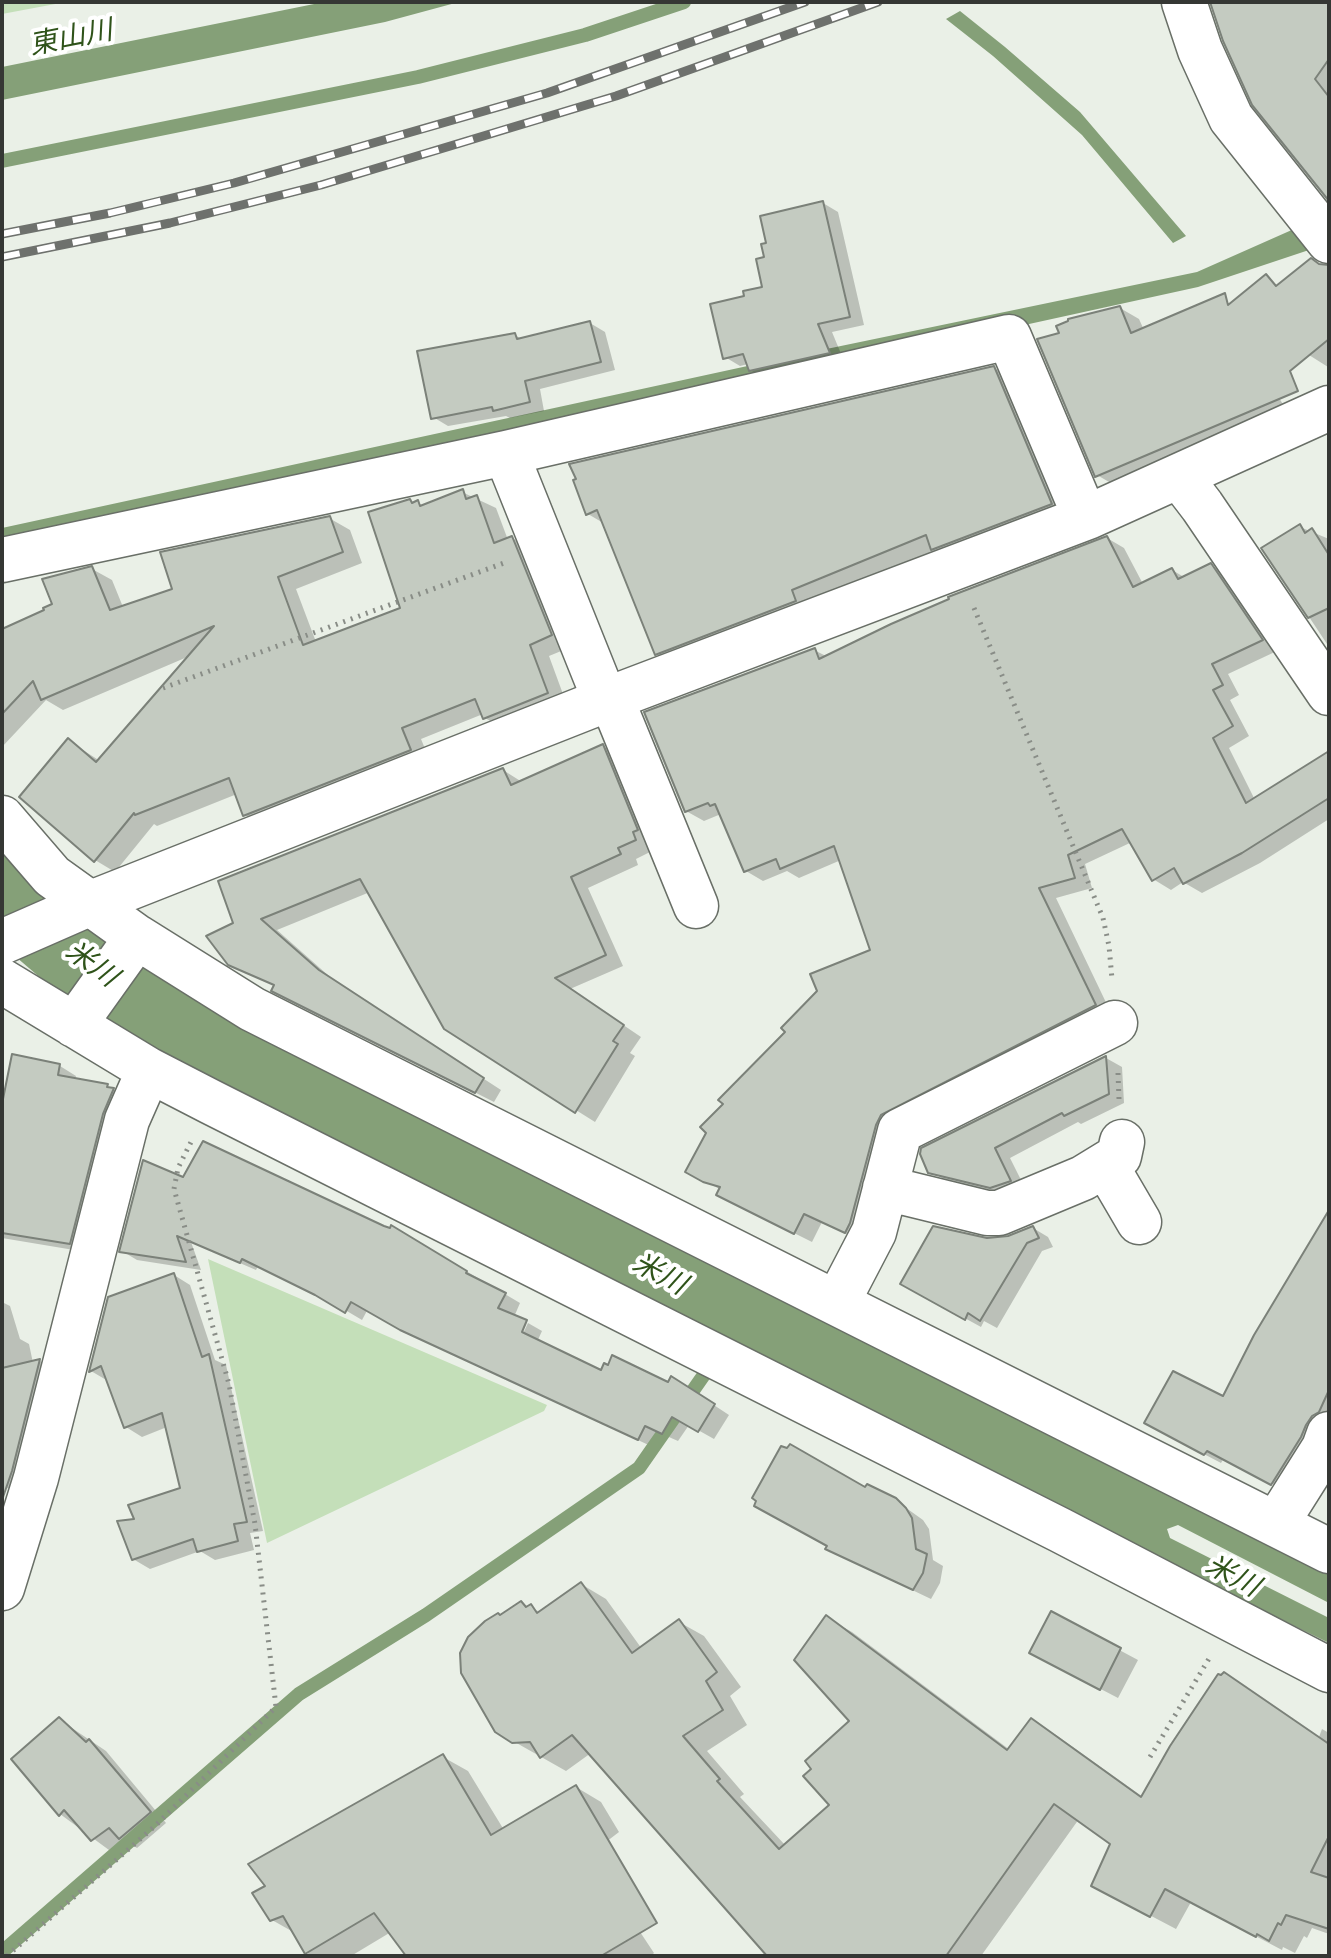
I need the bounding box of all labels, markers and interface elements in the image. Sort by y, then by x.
water label: 東山川 [27,14,115,64]
water label: 米川 [58,935,124,995]
water label: 米川 [626,1247,692,1303]
water label: 米川 [1199,1549,1265,1605]

